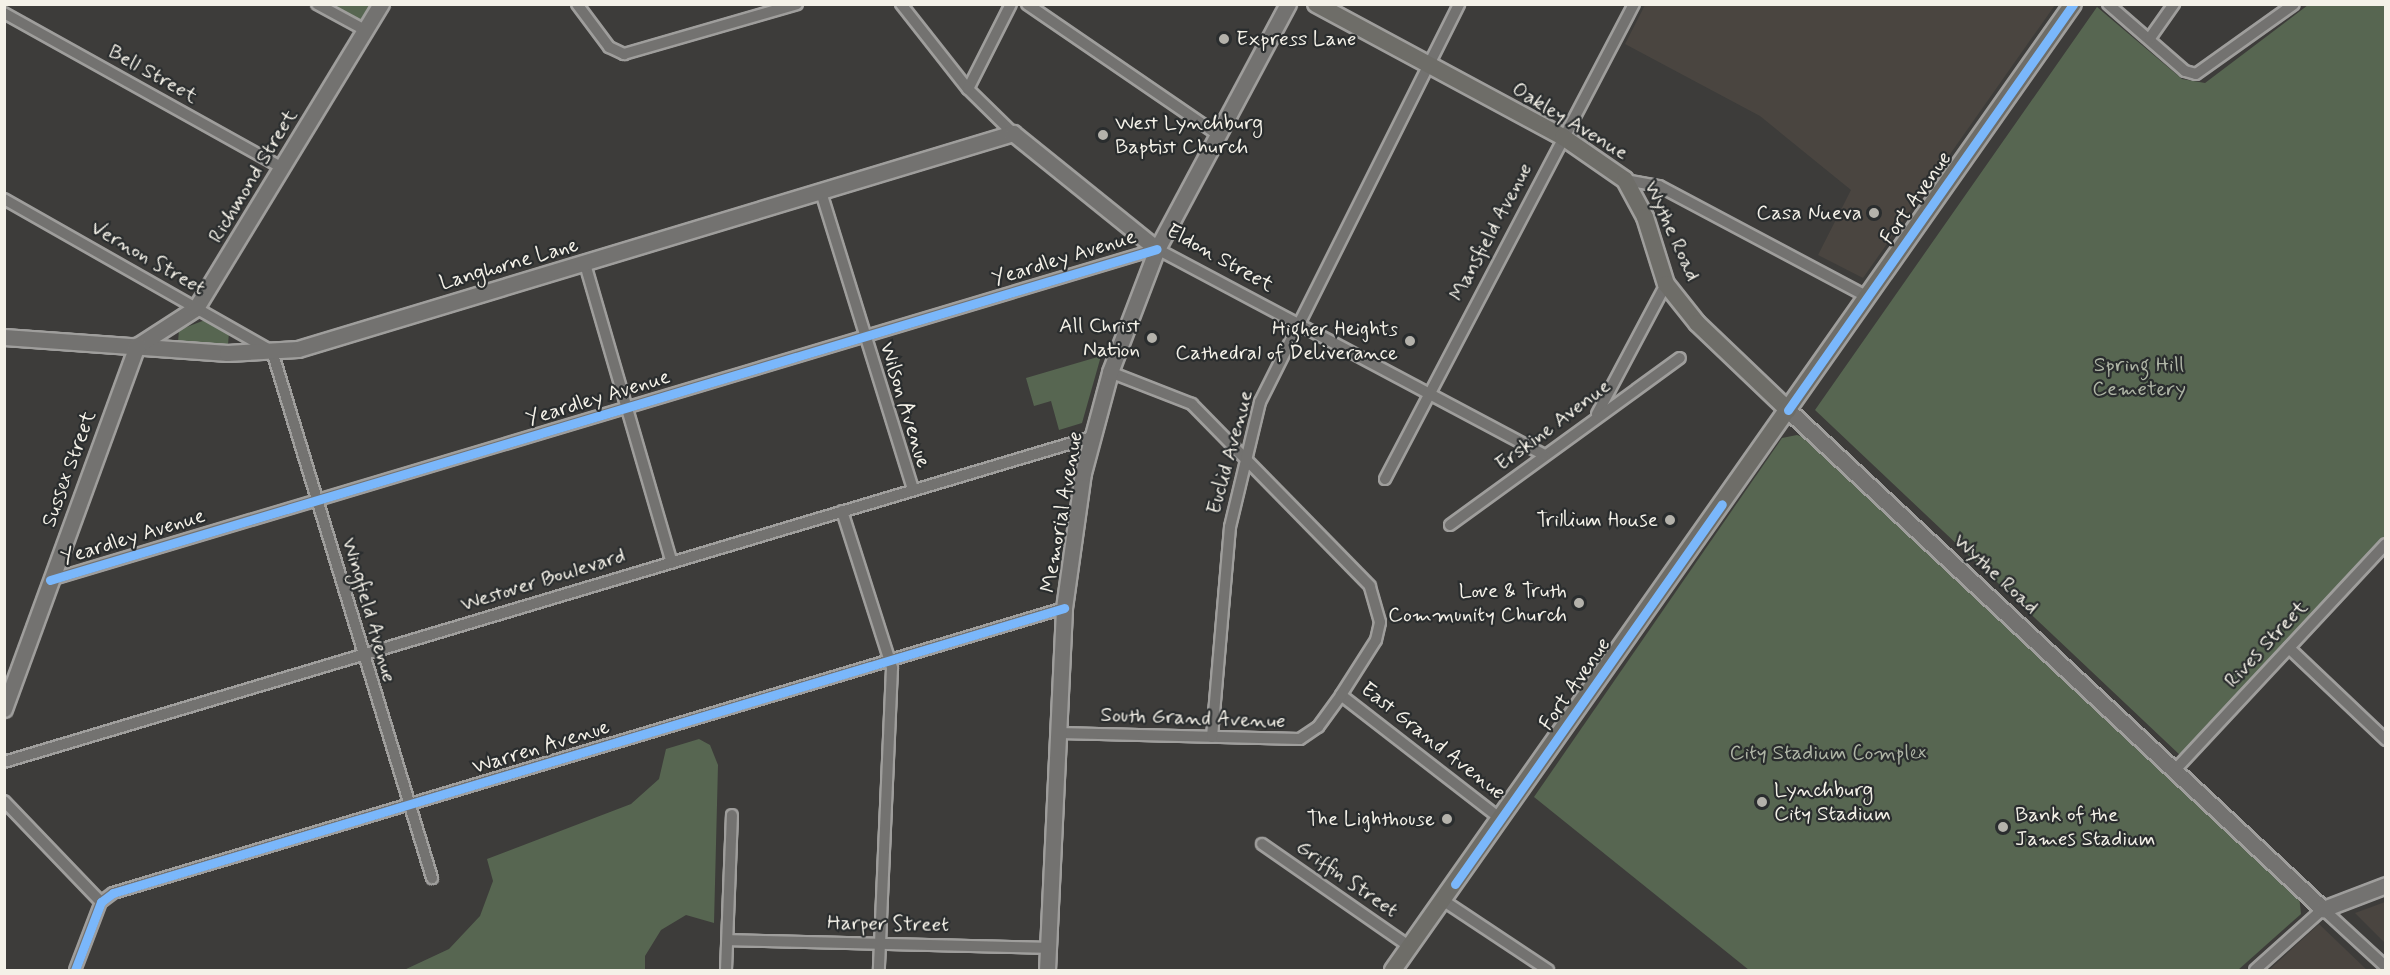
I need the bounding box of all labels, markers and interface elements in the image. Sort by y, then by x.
place label: Express Lane [1236,26,1358,52]
marker: Express Lane [1217,32,1231,46]
street label: Bell Street [104,39,202,109]
street label: Oakley Avenue [1507,76,1633,166]
street label: Richmond Street [203,104,303,248]
place label: West Lynchburg Baptist Church [1115,110,1263,160]
marker: West Lynchburg Baptist Church [1096,128,1110,142]
street label: Fort Avenue [1874,146,1958,250]
street label: Mansfield Avenue [1443,157,1539,307]
street label: Wythe Road [1639,178,1705,284]
place label: Casa Nueva [1755,200,1862,226]
marker: Casa Nueva [1867,206,1881,220]
street label: Vernon Street [85,214,211,302]
street label: Eldon Street [1162,218,1278,298]
street label: Yeardley Avenue [988,224,1140,292]
street label: Langhorne Lane [436,232,582,296]
place label: All Christ Nation [1055,313,1140,363]
place label: Higher Heights Cathedral of Deliverance [1175,316,1398,366]
marker: All Christ Nation [1145,331,1159,345]
marker: Higher Heights Cathedral of Deliverance [1403,334,1417,348]
street label: Wilson Avenue [874,340,936,470]
park label: Spring Hill Cemetery [2092,352,2186,402]
street label: Yeardley Avenue [522,364,674,432]
street label: Erskine Avenue [1490,373,1616,477]
street label: Euclid Avenue [1202,390,1258,514]
street label: Sussex Street [36,407,102,531]
street label: Memorial Avenue [1036,431,1088,593]
street label: Yeardley Avenue [57,503,209,571]
place label: Trillium House [1537,507,1658,533]
marker: Trillium House [1663,513,1677,527]
street label: Wythe Road [1949,529,2043,619]
street label: Wingfield Avenue [336,533,402,687]
street label: Westover Boulevard [459,543,627,617]
place label: Love & Truth Community Church [1388,578,1567,628]
street label: Rives Street [2219,595,2313,693]
marker: Love & Truth Community Church [1572,596,1586,610]
street label: Fort Avenue [1533,632,1617,736]
street label: East Grand Avenue [1357,678,1509,804]
street label: South Grand Avenue [1102,702,1284,734]
street label: Warren Avenue [470,715,612,779]
park label: City Stadium Complex [1730,740,1926,766]
place label: Lynchburg City Stadium [1774,777,1891,827]
marker: Lynchburg City Stadium [1755,795,1769,809]
place label: Bank of the James Stadium [2015,802,2155,852]
place label: The Lighthouse [1307,806,1435,832]
marker: The Lighthouse [1440,812,1454,826]
marker: Bank of the James Stadium [1996,820,2010,834]
street label: Griffin Street [1290,834,1404,924]
street label: Harper Street [825,910,951,938]

